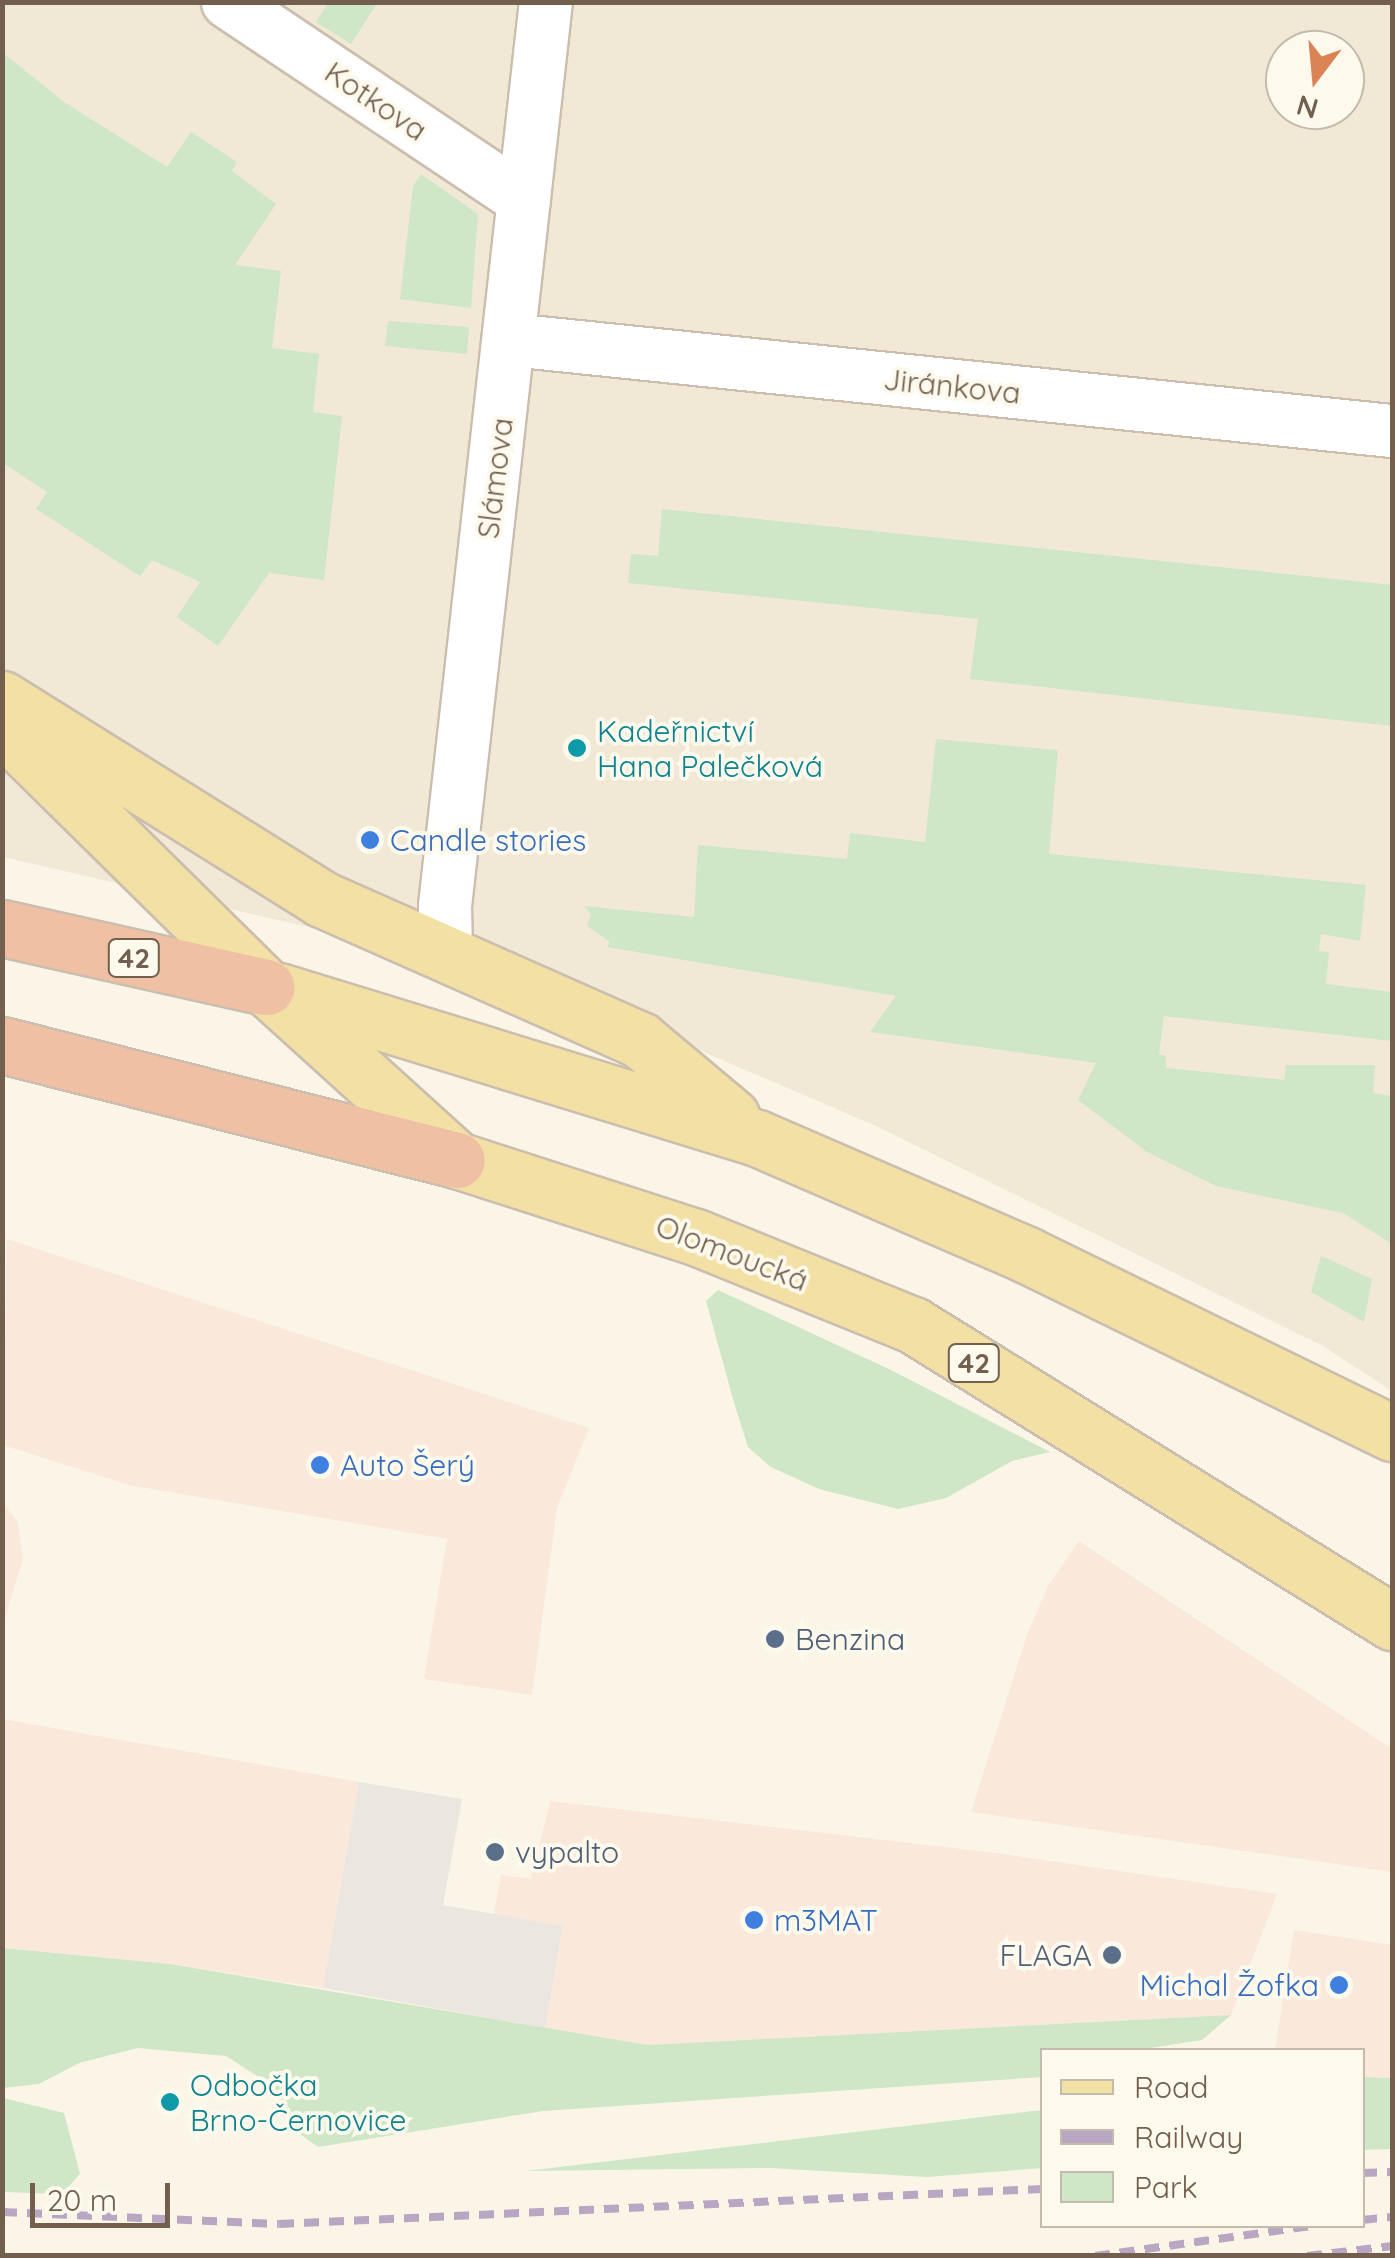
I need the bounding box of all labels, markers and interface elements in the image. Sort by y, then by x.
north arrow [1265,30,1365,130]
street label: Kotkova [318,54,434,148]
text: N [1292,88,1322,127]
street label: Jiránkova [882,361,1022,411]
street label: Slámova [470,416,520,540]
place label: Kadeřnictví Hana Palečková [597,713,823,784]
marker: Kadeřnictví Hana Palečková [566,737,588,759]
place label: Candle stories [390,822,586,858]
marker: Candle stories [359,829,381,851]
road number: 42 [106,935,162,981]
street label: Olomoucká [651,1208,813,1298]
road number: 42 [946,1340,1002,1386]
place label: Auto Šerý [340,1447,475,1483]
marker: Auto Šerý [309,1454,331,1476]
place label: Benzina [795,1621,905,1657]
marker: Benzina [764,1628,786,1650]
place label: vypalto [515,1834,619,1870]
marker: vypalto [484,1841,506,1863]
place label: m3MAT [774,1902,878,1938]
marker: m3MAT [743,1909,765,1931]
place label: FLAGA [1000,1937,1092,1973]
marker: FLAGA [1101,1944,1123,1966]
place label: Michal Žofka [1140,1967,1319,2003]
marker: Michal Žofka [1328,1974,1350,1996]
legend [1040,2048,1365,2228]
place label: Odbočka Brno-Černovice [190,2067,406,2138]
text: Road [1134,2068,1208,2106]
marker: Odbočka Brno-Černovice [159,2091,181,2113]
text: Railway [1134,2118,1243,2156]
scale bar [35,2163,175,2225]
text: Park [1134,2168,1198,2206]
text: 20 m [47,2181,117,2219]

